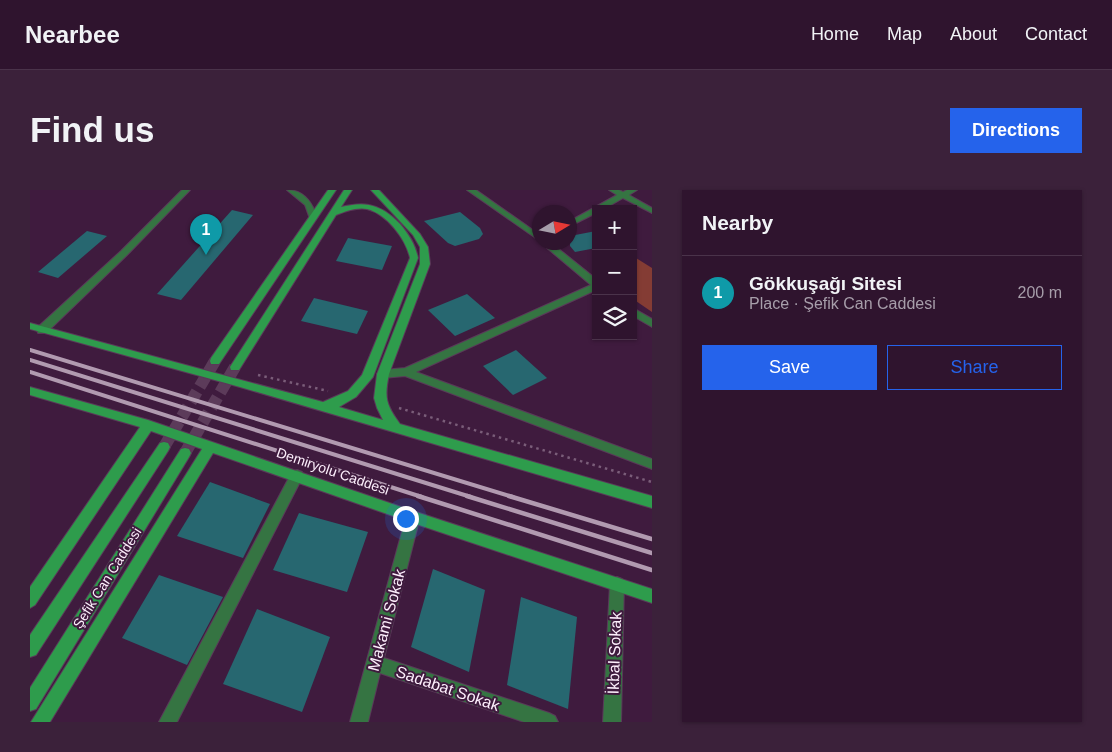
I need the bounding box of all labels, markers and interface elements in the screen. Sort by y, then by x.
text: Nearbee [25,21,120,48]
text: Home [811,24,859,44]
text: Map [887,24,922,44]
text: About [950,24,997,44]
text: Contact [1025,24,1087,44]
button: Directions [950,108,1082,153]
text: Find us [30,110,154,149]
north arrow [532,205,577,250]
map controls [592,205,637,340]
button: + [592,205,637,250]
text: Nearby [702,211,773,234]
pin: 1 [190,214,222,255]
button: − [592,250,637,295]
text: Gökkuşağı Sitesi [749,273,902,294]
text: 1 [714,284,722,301]
text: 200 m [1018,284,1062,301]
button: layers [592,295,637,340]
text: Place · Şefik Can Caddesi [749,295,936,312]
button: Save [702,345,877,390]
button: Share [887,345,1062,390]
street label: Demiryolu Caddesi [274,444,392,498]
your location [393,506,419,532]
street label: Şefik Can Caddesi [69,525,145,631]
street label: Makami Sokak [365,566,409,673]
street label: İkbal Sokak [604,610,624,695]
street label: Sadabat Sokak [394,663,503,714]

